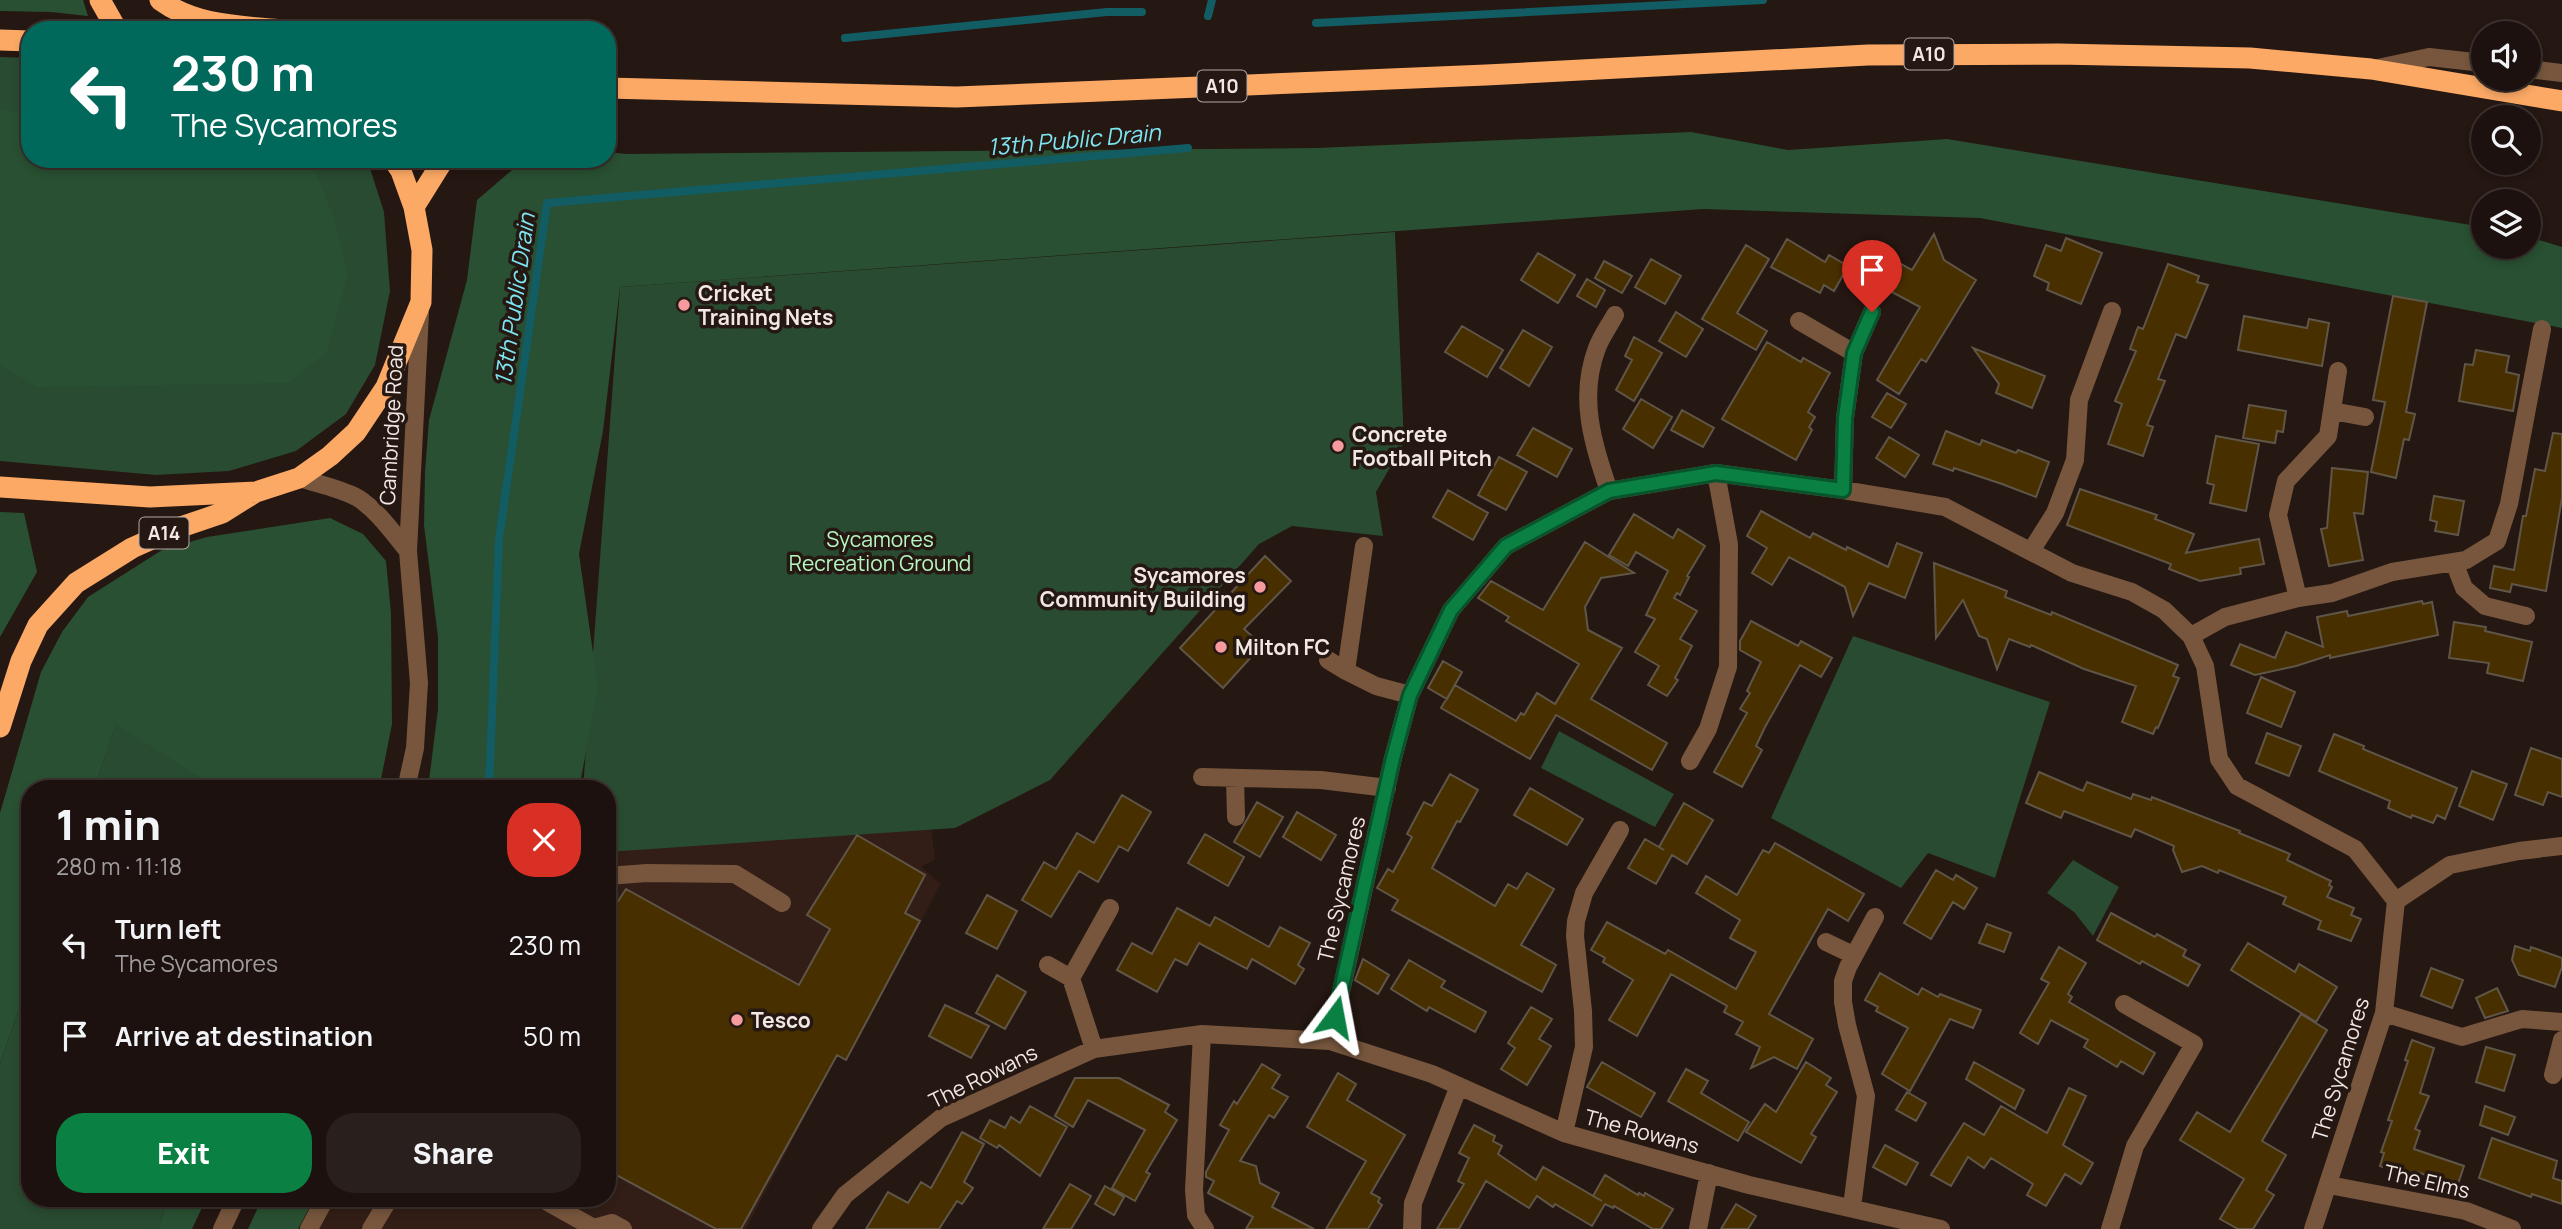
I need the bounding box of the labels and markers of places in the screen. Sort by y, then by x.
pin [1842,240,1902,312]
place label: Cricket Training Nets [698,279,833,331]
marker: Cricket Training Nets [676,297,692,313]
place label: Concrete Football Pitch [1352,420,1492,472]
marker: Concrete Football Pitch [1330,438,1346,454]
place label: Sycamores Community Building [1040,561,1246,613]
marker: Sycamores Community Building [1252,579,1268,595]
place label: Milton FC [1235,633,1330,661]
marker: Milton FC [1213,639,1229,655]
place label: Tesco [751,1006,811,1034]
marker: Tesco [729,1012,745,1028]

